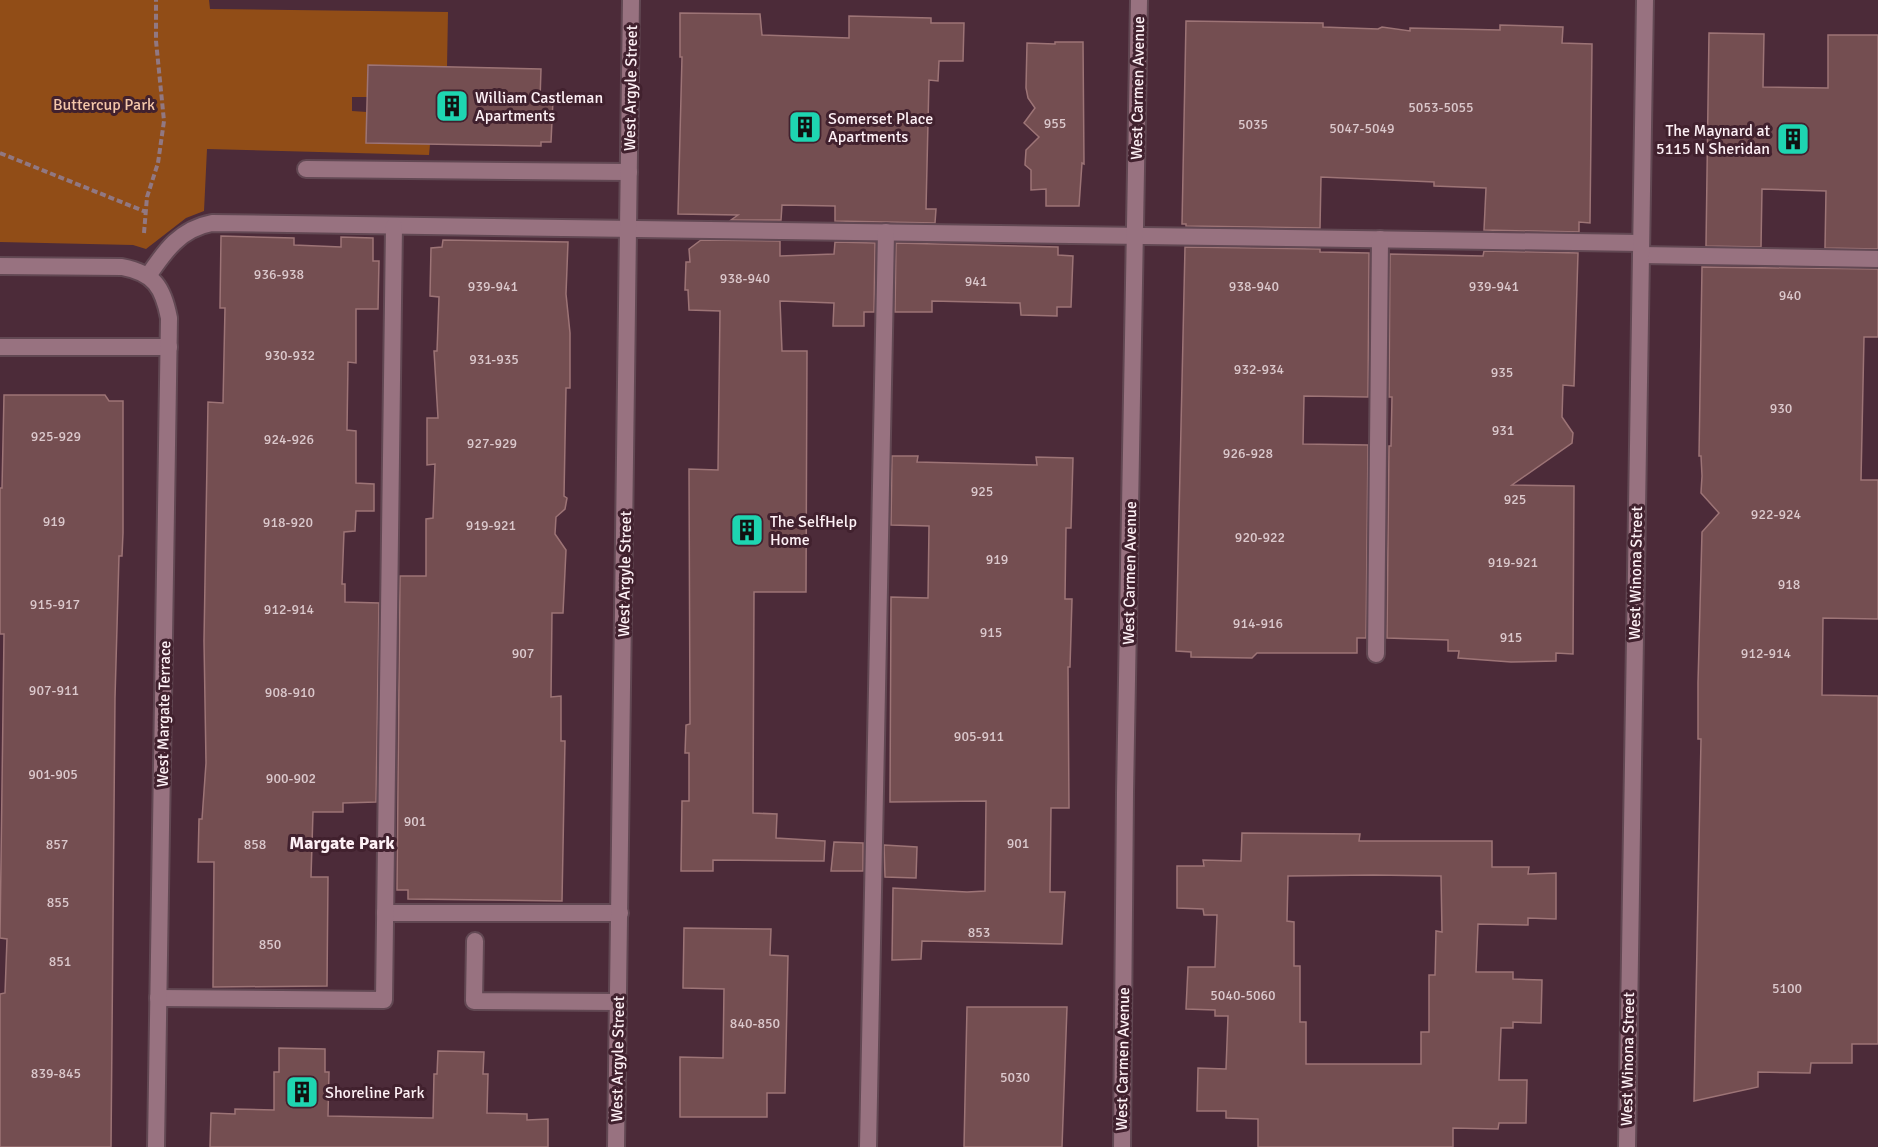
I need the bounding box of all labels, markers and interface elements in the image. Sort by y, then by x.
street label: West Carmen Avenue [1127,16,1149,160]
street label: West Argyle Street [620,24,642,151]
building icon: William Castleman Apartments [434,88,470,124]
place label: William Castleman Apartments [475,88,603,126]
park label: Buttercup Park [53,95,155,115]
house number: 5053-5055 [1408,99,1474,116]
building icon: Somerset Place Apartments [787,109,823,145]
place label: Somerset Place Apartments [828,109,933,147]
house number: 955 [1044,115,1066,132]
house number: 5035 [1238,116,1268,133]
house number: 5047-5049 [1329,120,1395,137]
place label: The Maynard at 5115 N Sheridan [1656,121,1770,159]
building icon: The Maynard at 5115 N Sheridan [1775,121,1811,157]
house number: 936-938 [254,266,304,283]
house number: 938-940 [720,270,770,287]
house number: 941 [965,273,987,290]
house number: 939-941 [468,278,518,295]
house number: 938-940 [1229,278,1279,295]
house number: 939-941 [1469,278,1519,295]
house number: 940 [1779,287,1801,304]
house number: 930-932 [265,347,315,364]
house number: 931-935 [469,351,519,368]
house number: 932-934 [1234,361,1285,378]
house number: 935 [1491,364,1513,381]
house number: 930 [1770,400,1792,417]
house number: 931 [1492,422,1514,439]
house number: 925-929 [31,428,81,445]
house number: 924-926 [264,431,314,448]
house number: 927-929 [467,435,517,452]
house number: 926-928 [1223,445,1273,462]
house number: 925 [971,483,993,500]
house number: 925 [1504,491,1526,508]
street label: West Carmen Avenue [1119,501,1141,645]
street label: West Winona Street [1625,505,1647,640]
house number: 922-924 [1751,506,1802,523]
street label: West Argyle Street [614,510,636,637]
building icon: The SelfHelp Home [729,512,765,548]
place label: The SelfHelp Home [770,512,857,550]
house number: 919 [43,513,65,530]
house number: 918-920 [263,514,313,531]
house number: 919-921 [466,517,516,534]
house number: 920-922 [1235,529,1285,546]
house number: 919 [986,551,1008,568]
house number: 919-921 [1488,554,1538,571]
house number: 918 [1778,576,1800,593]
house number: 915-917 [30,596,80,613]
house number: 912-914 [264,601,315,618]
house number: 914-916 [1233,615,1283,632]
house number: 915 [980,624,1002,641]
house number: 915 [1500,629,1522,646]
street label: West Margate Terrace [153,640,175,788]
house number: 907 [512,645,534,662]
house number: 912-914 [1741,645,1792,662]
house number: 907-911 [29,682,79,699]
house number: 908-910 [265,684,315,701]
house number: 905-911 [954,728,1004,745]
house number: 901-905 [28,766,78,783]
house number: 900-902 [266,770,316,787]
house number: 901 [404,813,426,830]
district label: Margate Park [289,832,395,854]
house number: 901 [1007,835,1029,852]
house number: 857 [46,836,68,853]
house number: 858 [244,836,266,853]
house number: 855 [47,894,69,911]
house number: 853 [968,924,990,941]
house number: 850 [259,936,281,953]
house number: 851 [49,953,71,970]
house number: 5100 [1772,980,1802,997]
street label: West Carmen Avenue [1112,987,1134,1131]
house number: 5040-5060 [1210,987,1276,1004]
street label: West Winona Street [1617,991,1639,1126]
street label: West Argyle Street [607,995,629,1122]
house number: 840-850 [730,1015,780,1032]
house number: 839-845 [31,1065,81,1082]
house number: 5030 [1000,1069,1030,1086]
building icon: Shoreline Park [284,1074,320,1110]
place label: Shoreline Park [325,1083,424,1103]

